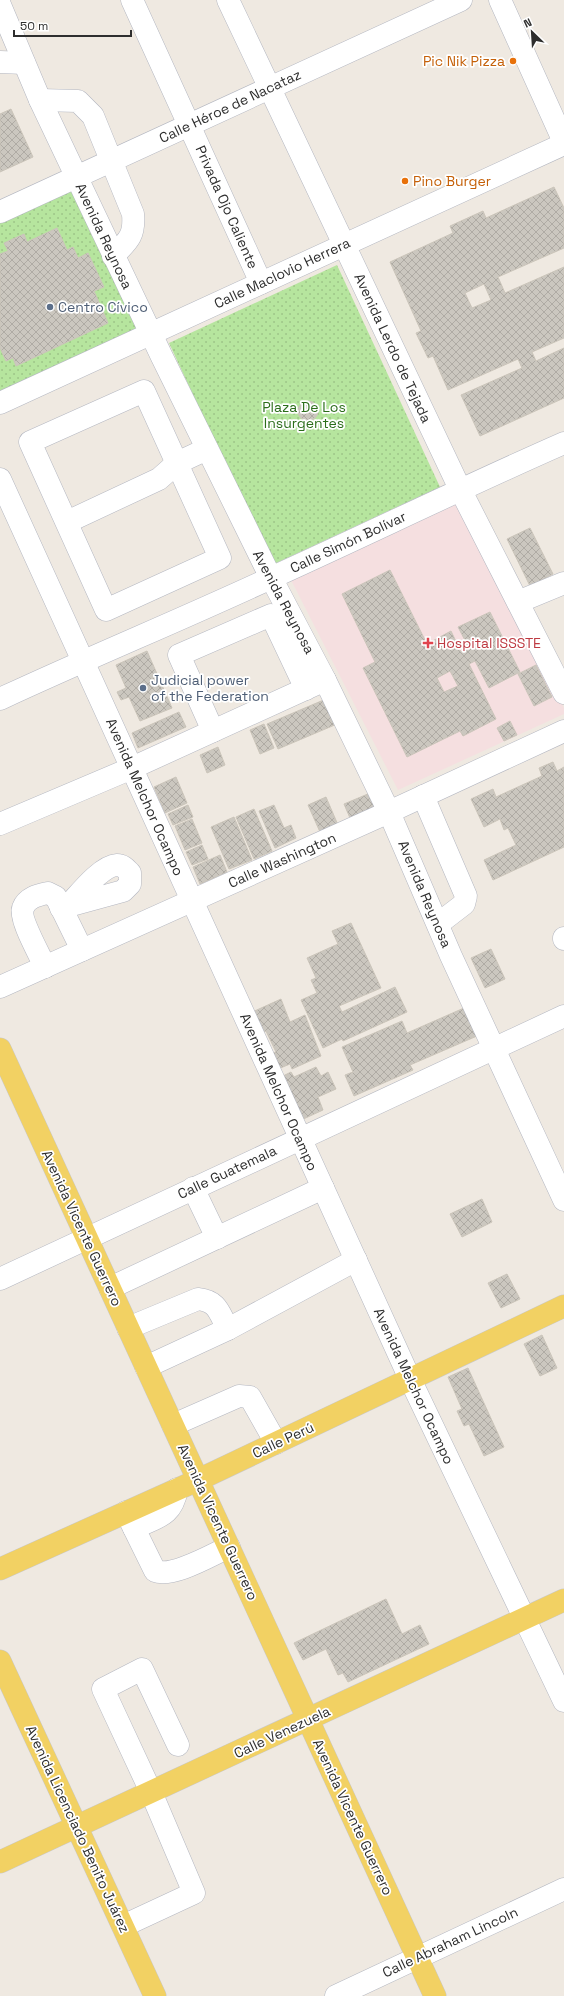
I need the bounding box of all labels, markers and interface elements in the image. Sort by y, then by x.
scale bar [14,12,131,38]
north arrow [512,12,552,52]
text: N [521,15,534,31]
text: 50 m [20,18,48,34]
place label: Pic Nik Pizza [423,52,505,70]
marker: Pic Nik Pizza [508,56,518,66]
street label: Calle Héroe de Nacataz [156,65,304,147]
street label: Privada Ojo Caliente [192,143,262,271]
place label: Pino Burger [413,172,491,190]
marker: Pino Burger [400,176,410,186]
street label: Avenida Reynosa [72,180,136,292]
street label: Calle Maclovio Herrera [211,234,353,312]
street label: Avenida Lerdo de Tejada [350,270,436,426]
place label: Centro Cívico [58,298,148,316]
marker: Centro Cívico [45,302,55,312]
park label: Plaza De Los Insurgentes [262,398,346,432]
street label: Calle Simón Bolívar [287,507,409,577]
street label: Avenida Reynosa [249,547,319,657]
place label: Hospital ISSSTE [437,634,541,652]
marker: Hospital ISSSTE [422,637,434,649]
place label: Judicial power of the Federation [151,671,269,705]
marker: Judicial power of the Federation [138,683,148,693]
street label: Avenida Melchor Ocampo [102,715,188,879]
street label: Calle Washington [225,828,339,892]
street label: Avenida Reynosa [394,838,456,950]
street label: Avenida Melchor Ocampo [236,1010,322,1174]
street label: Calle Guatemala [175,1141,279,1203]
street label: Avenida Vicente Guerrero [38,1147,126,1309]
street label: Avenida Melchor Ocampo [370,1305,458,1467]
street label: Calle Perú [249,1418,317,1462]
street label: Avenida Vicente Guerrero [174,1441,262,1603]
street label: Calle Venezuela [231,1702,333,1762]
street label: Avenida Licenciado Benito Juárez [22,1722,134,1936]
street label: Avenida Vicente Guerrero [309,1736,397,1898]
street label: Calle Abraham Lincoln [379,1903,521,1981]

